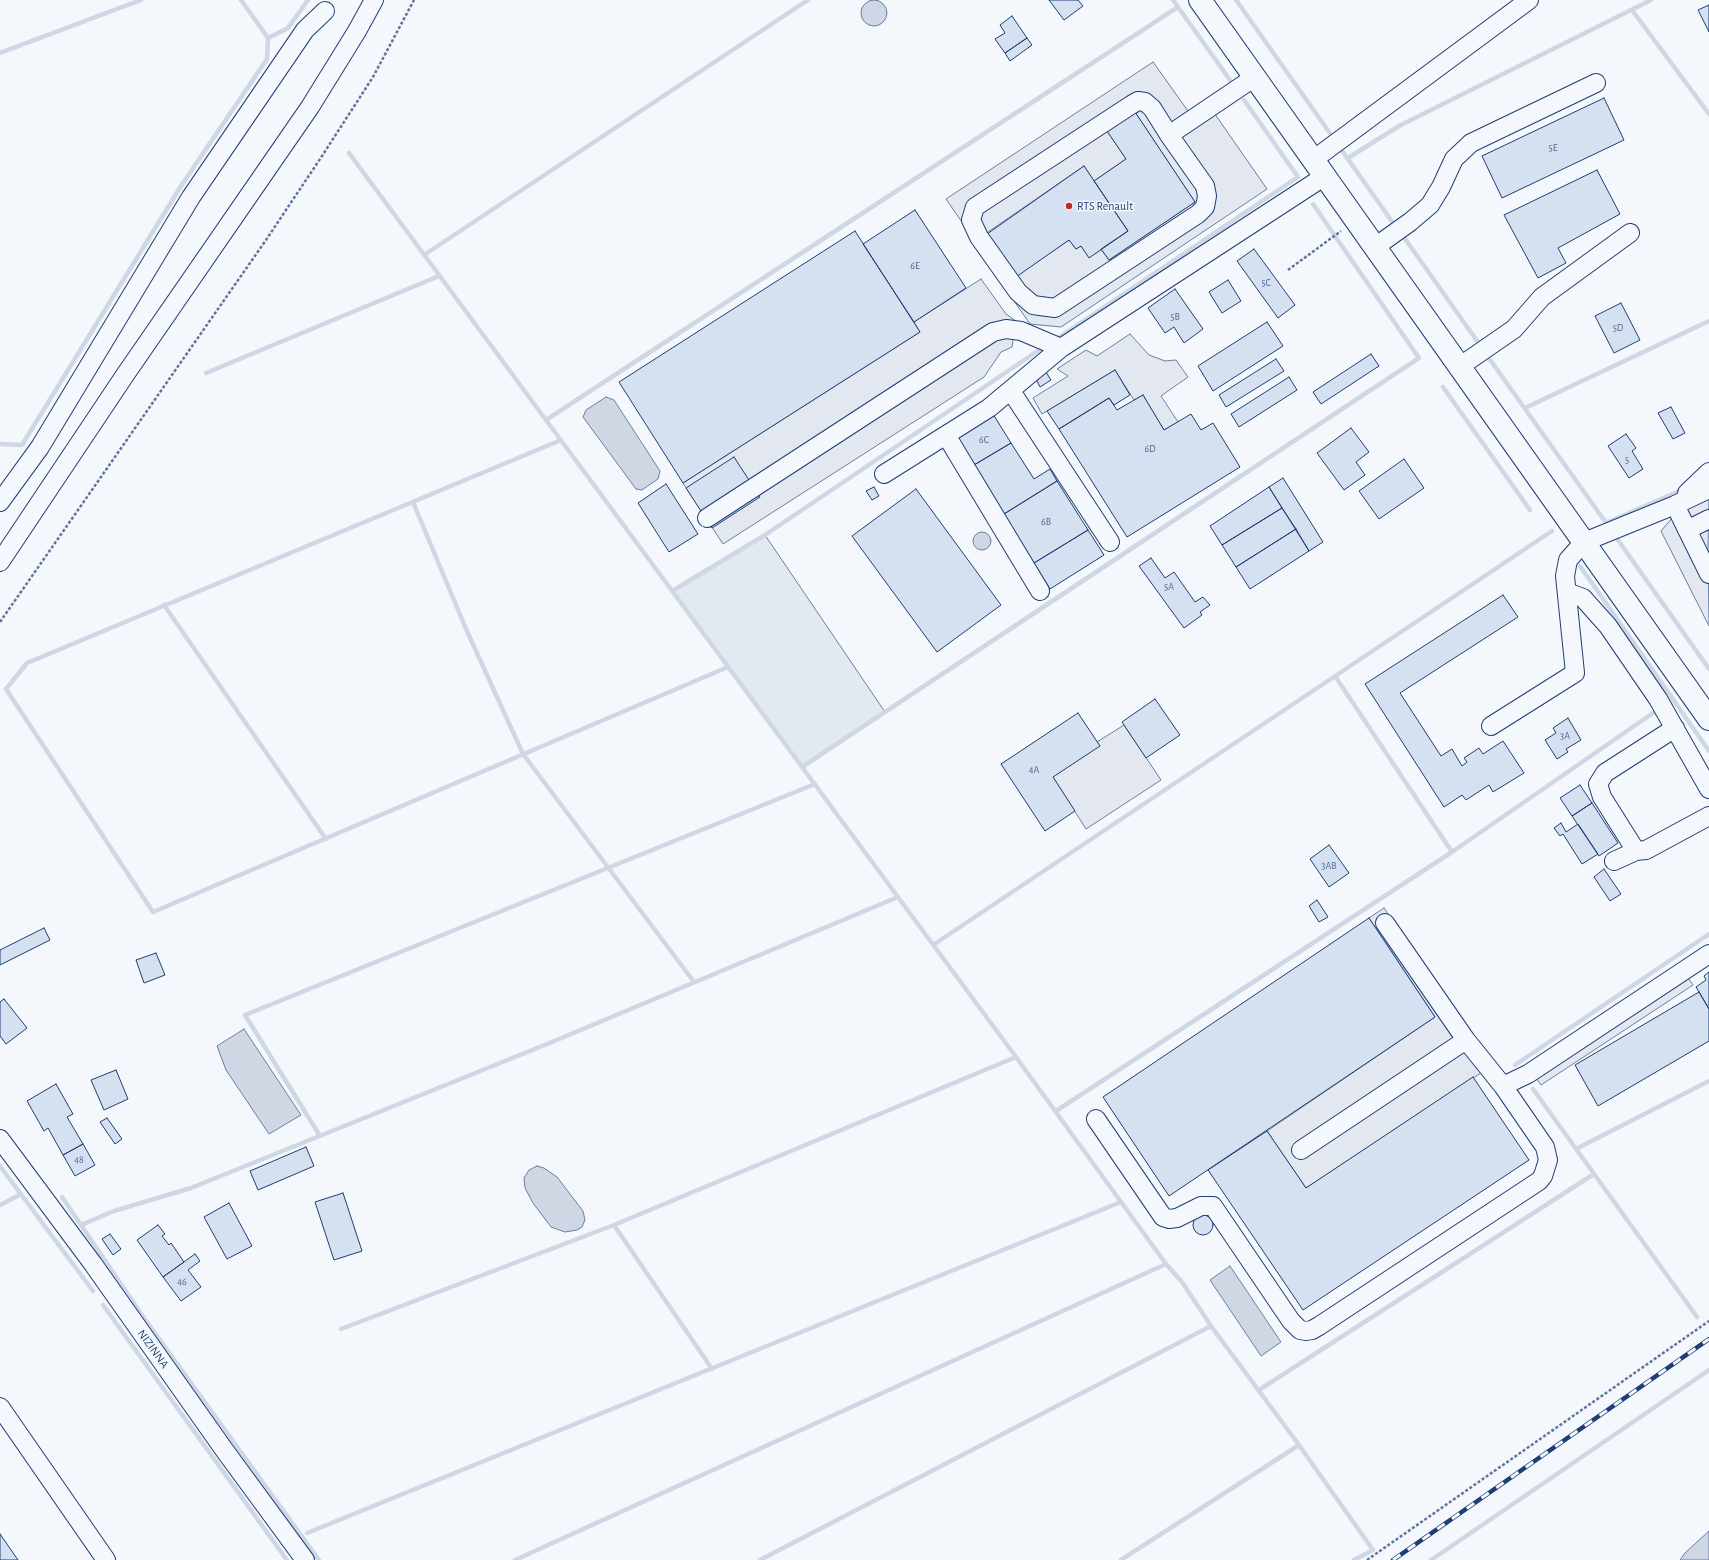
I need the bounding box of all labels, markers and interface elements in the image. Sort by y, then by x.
house number: 5E [1549,142,1557,154]
place label: RTS Renault [1077,199,1133,213]
marker: RTS Renault [1064,201,1074,211]
house number: 6E [910,260,920,272]
house number: 5C [1261,277,1271,289]
house number: 5B [1170,311,1180,323]
house number: 5D [1613,322,1623,334]
house number: 6C [979,434,989,446]
house number: 6D [1144,443,1156,455]
house number: 5 [1625,454,1629,466]
house number: 6B [1041,516,1051,528]
house number: 5A [1164,581,1174,593]
house number: 3A [1560,730,1570,742]
house number: 4A [1029,764,1039,776]
house number: 3AB [1321,860,1337,872]
house number: 48 [74,1154,84,1166]
house number: 46 [177,1276,187,1288]
street label: NIZINNA [134,1327,172,1371]

